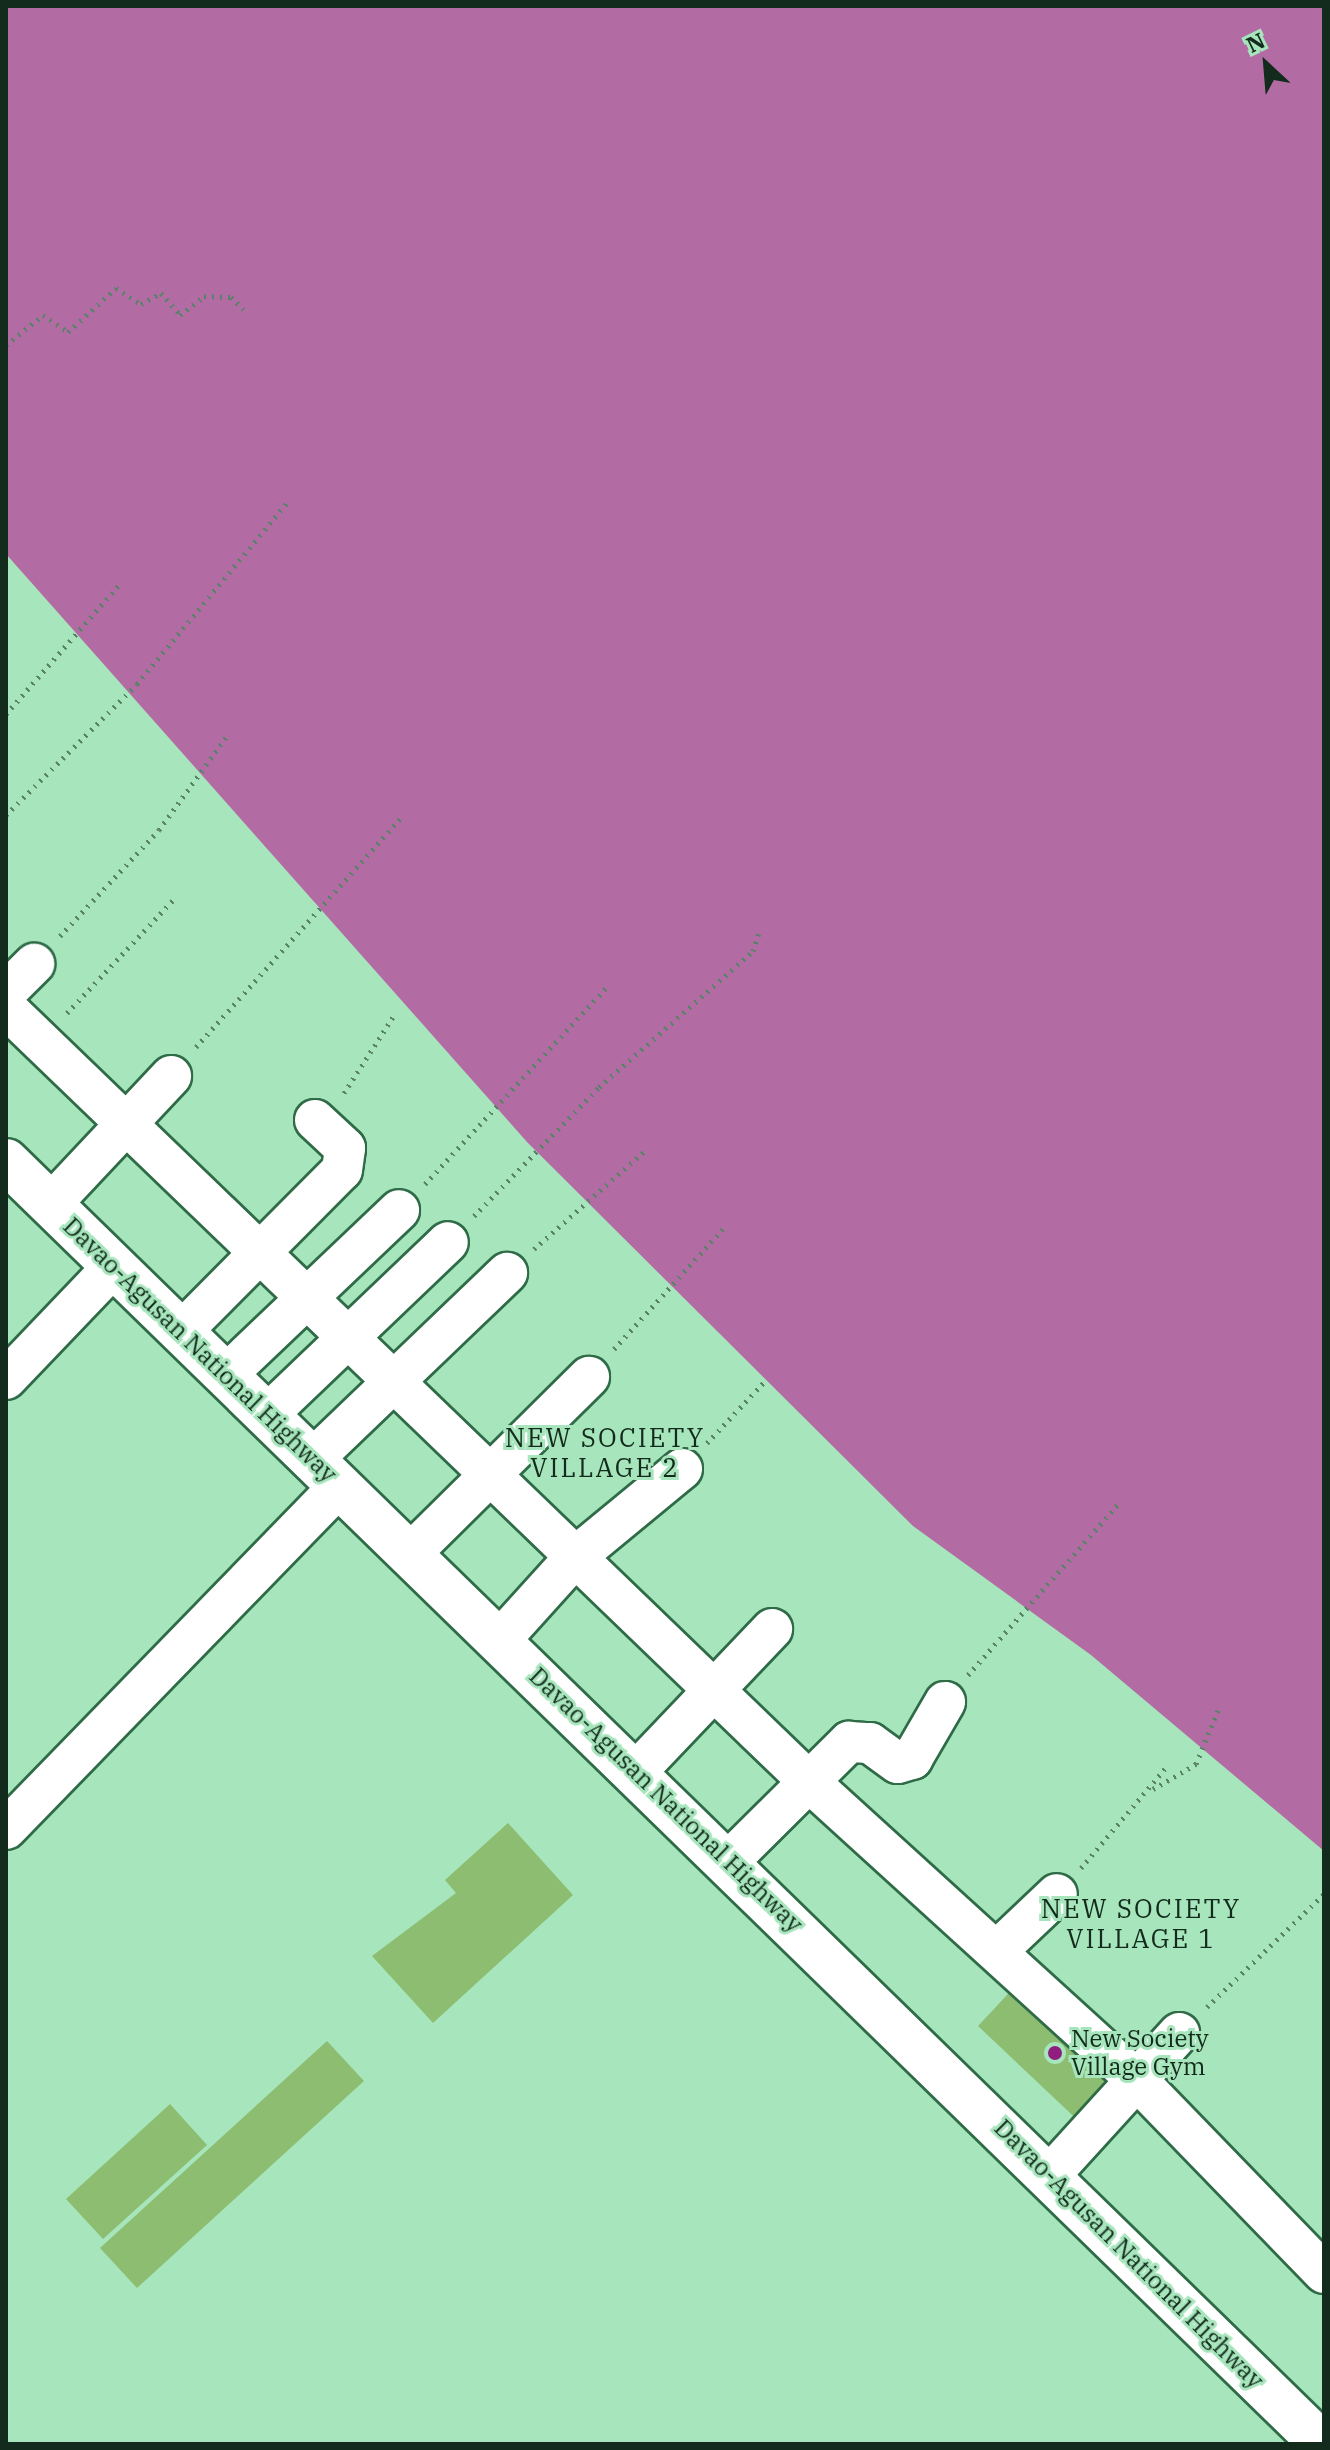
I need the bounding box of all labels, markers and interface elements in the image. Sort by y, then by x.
north arrow [1226,24,1306,104]
text: N [1241,25,1269,59]
street label: Davao-Agusan National Highway [57,1212,343,1488]
district label: NEW SOCIETY VILLAGE 2 [505,1422,705,1484]
street label: Davao-Agusan National Highway [523,1662,809,1938]
district label: NEW SOCIETY VILLAGE 1 [1041,1893,1241,1954]
place label: New Society Village Gym [1071,2025,1209,2081]
marker: New Society Village Gym [1046,2044,1064,2062]
street label: Davao-Agusan National Highway [988,2113,1270,2395]

